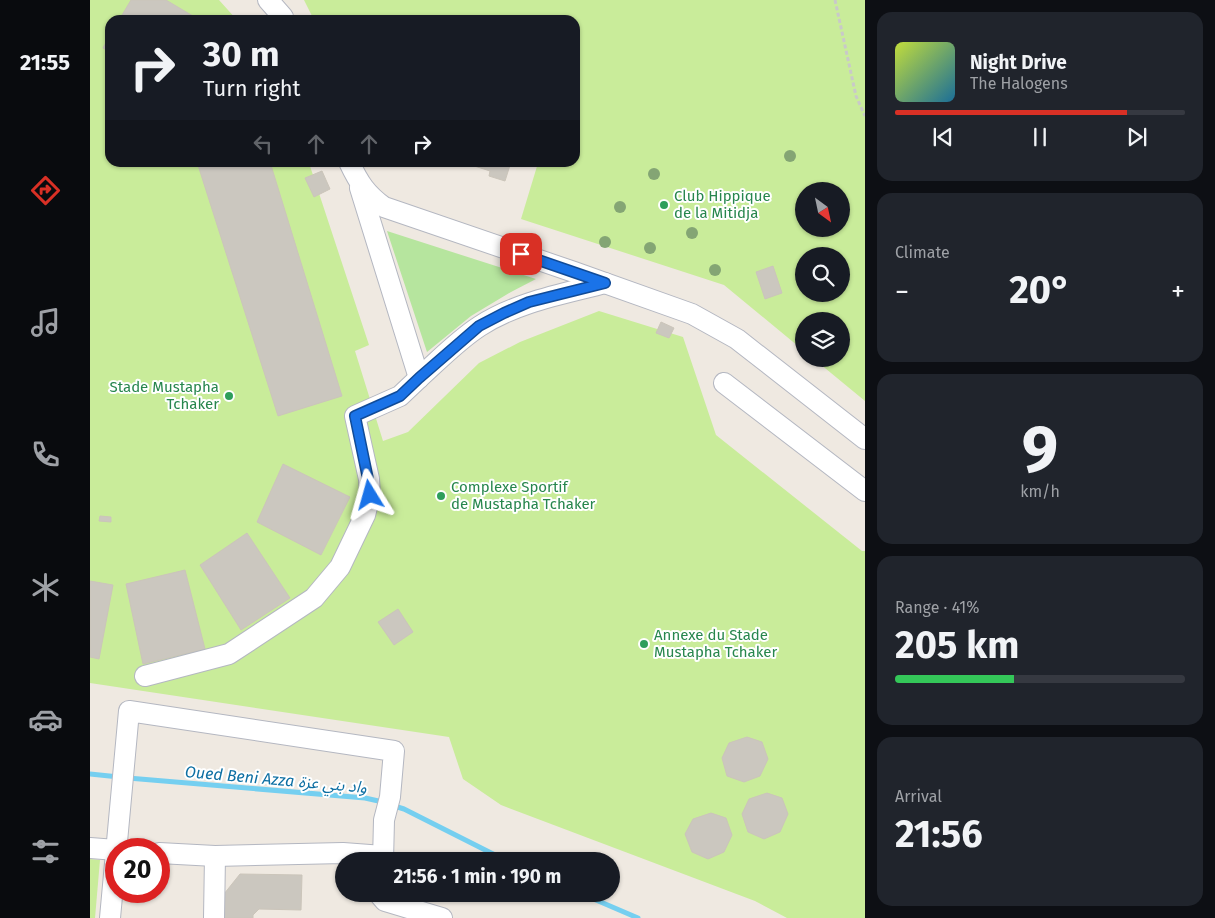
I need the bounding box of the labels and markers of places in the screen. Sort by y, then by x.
place label: Club Hippique de la Mitidja [674,187,771,222]
marker: Club Hippique de la Mitidja [658,199,670,211]
pin [500,233,542,275]
place label: Stade Mustapha Tchaker [109,378,219,413]
marker: Stade Mustapha Tchaker [223,390,235,402]
place label: Complexe Sportif de Mustapha Tchaker [451,478,596,513]
marker: Complexe Sportif de Mustapha Tchaker [435,490,447,502]
place label: Annexe du Stade Mustapha Tchaker [654,626,777,661]
marker: Annexe du Stade Mustapha Tchaker [638,638,650,650]

